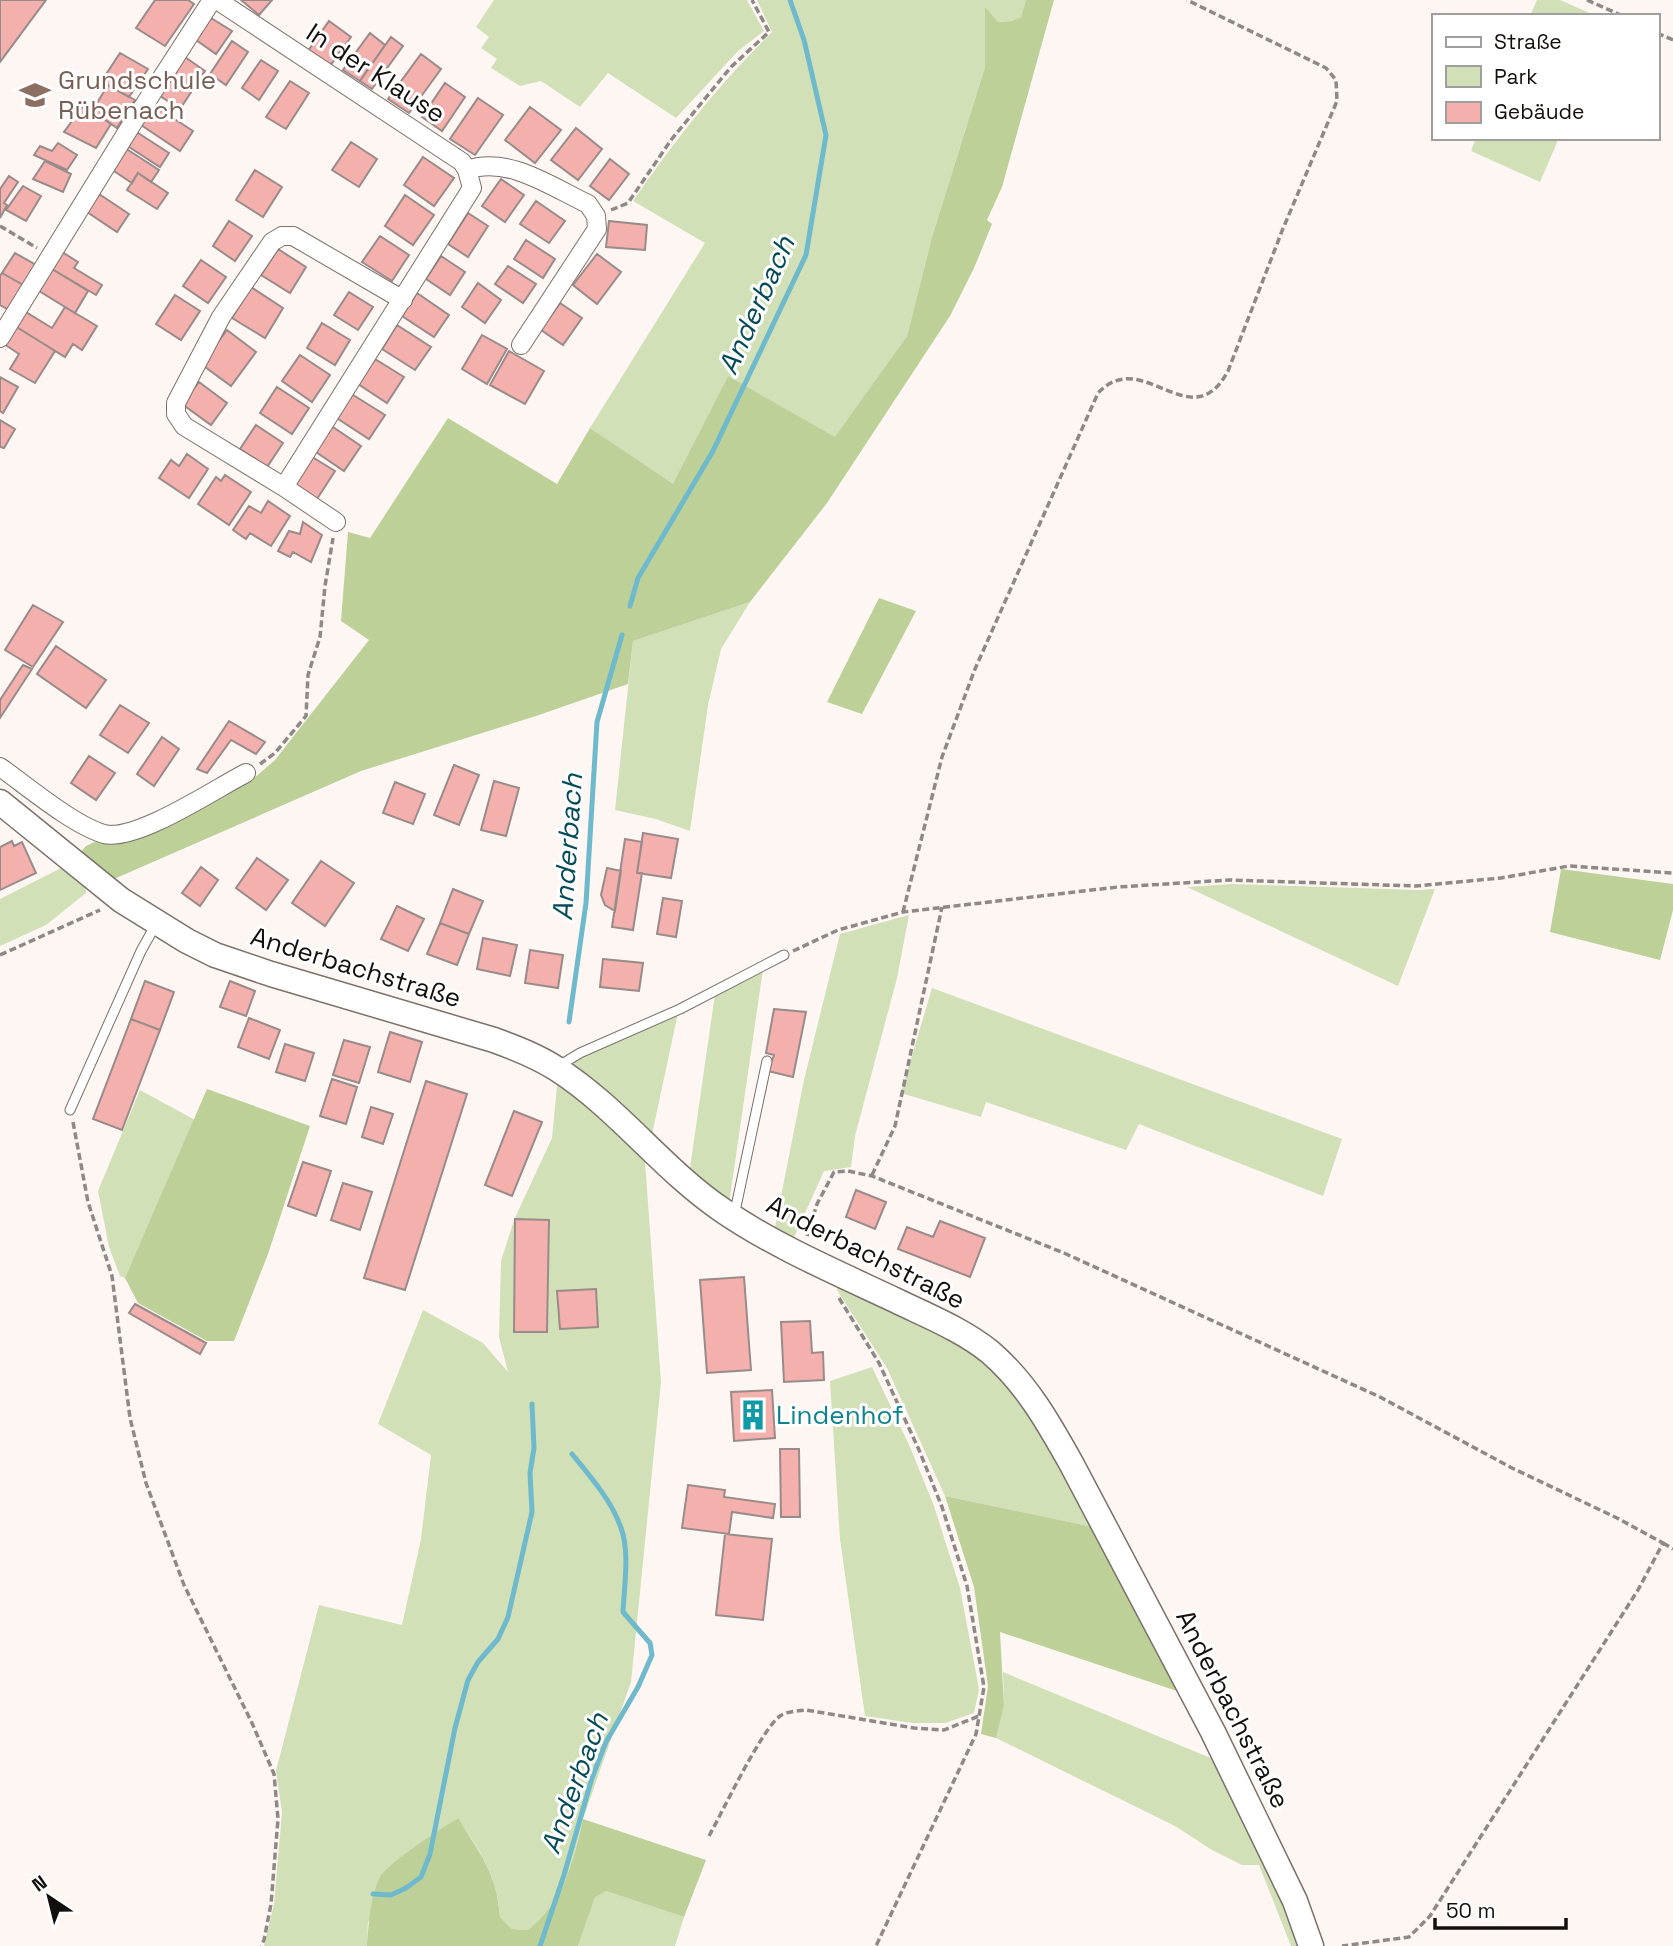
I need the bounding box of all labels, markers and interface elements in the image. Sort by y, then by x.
legend [1432,14,1659,140]
street label: In der Klause [300,15,452,131]
text: Straße [1494,28,1562,55]
place label: Grundschule Rübenach [58,63,216,127]
text: Park [1494,63,1538,90]
school or university icon: Grundschule Rübenach [18,78,52,112]
text: Gebäude [1494,98,1584,125]
water label: Anderbach [710,229,803,380]
water label: Anderbach [544,771,590,922]
street label: Anderbachstraße [247,919,465,1015]
street label: Anderbachstraße [761,1187,971,1317]
building icon: Lindenhof [736,1398,770,1432]
place label: Lindenhof [776,1398,904,1432]
street label: Anderbachstraße [1168,1604,1298,1814]
water label: Anderbach [532,1707,616,1859]
north arrow [14,1862,84,1932]
text: N [27,1870,52,1897]
scale bar [1435,1886,1566,1930]
text: 50 m [1446,1897,1496,1924]

